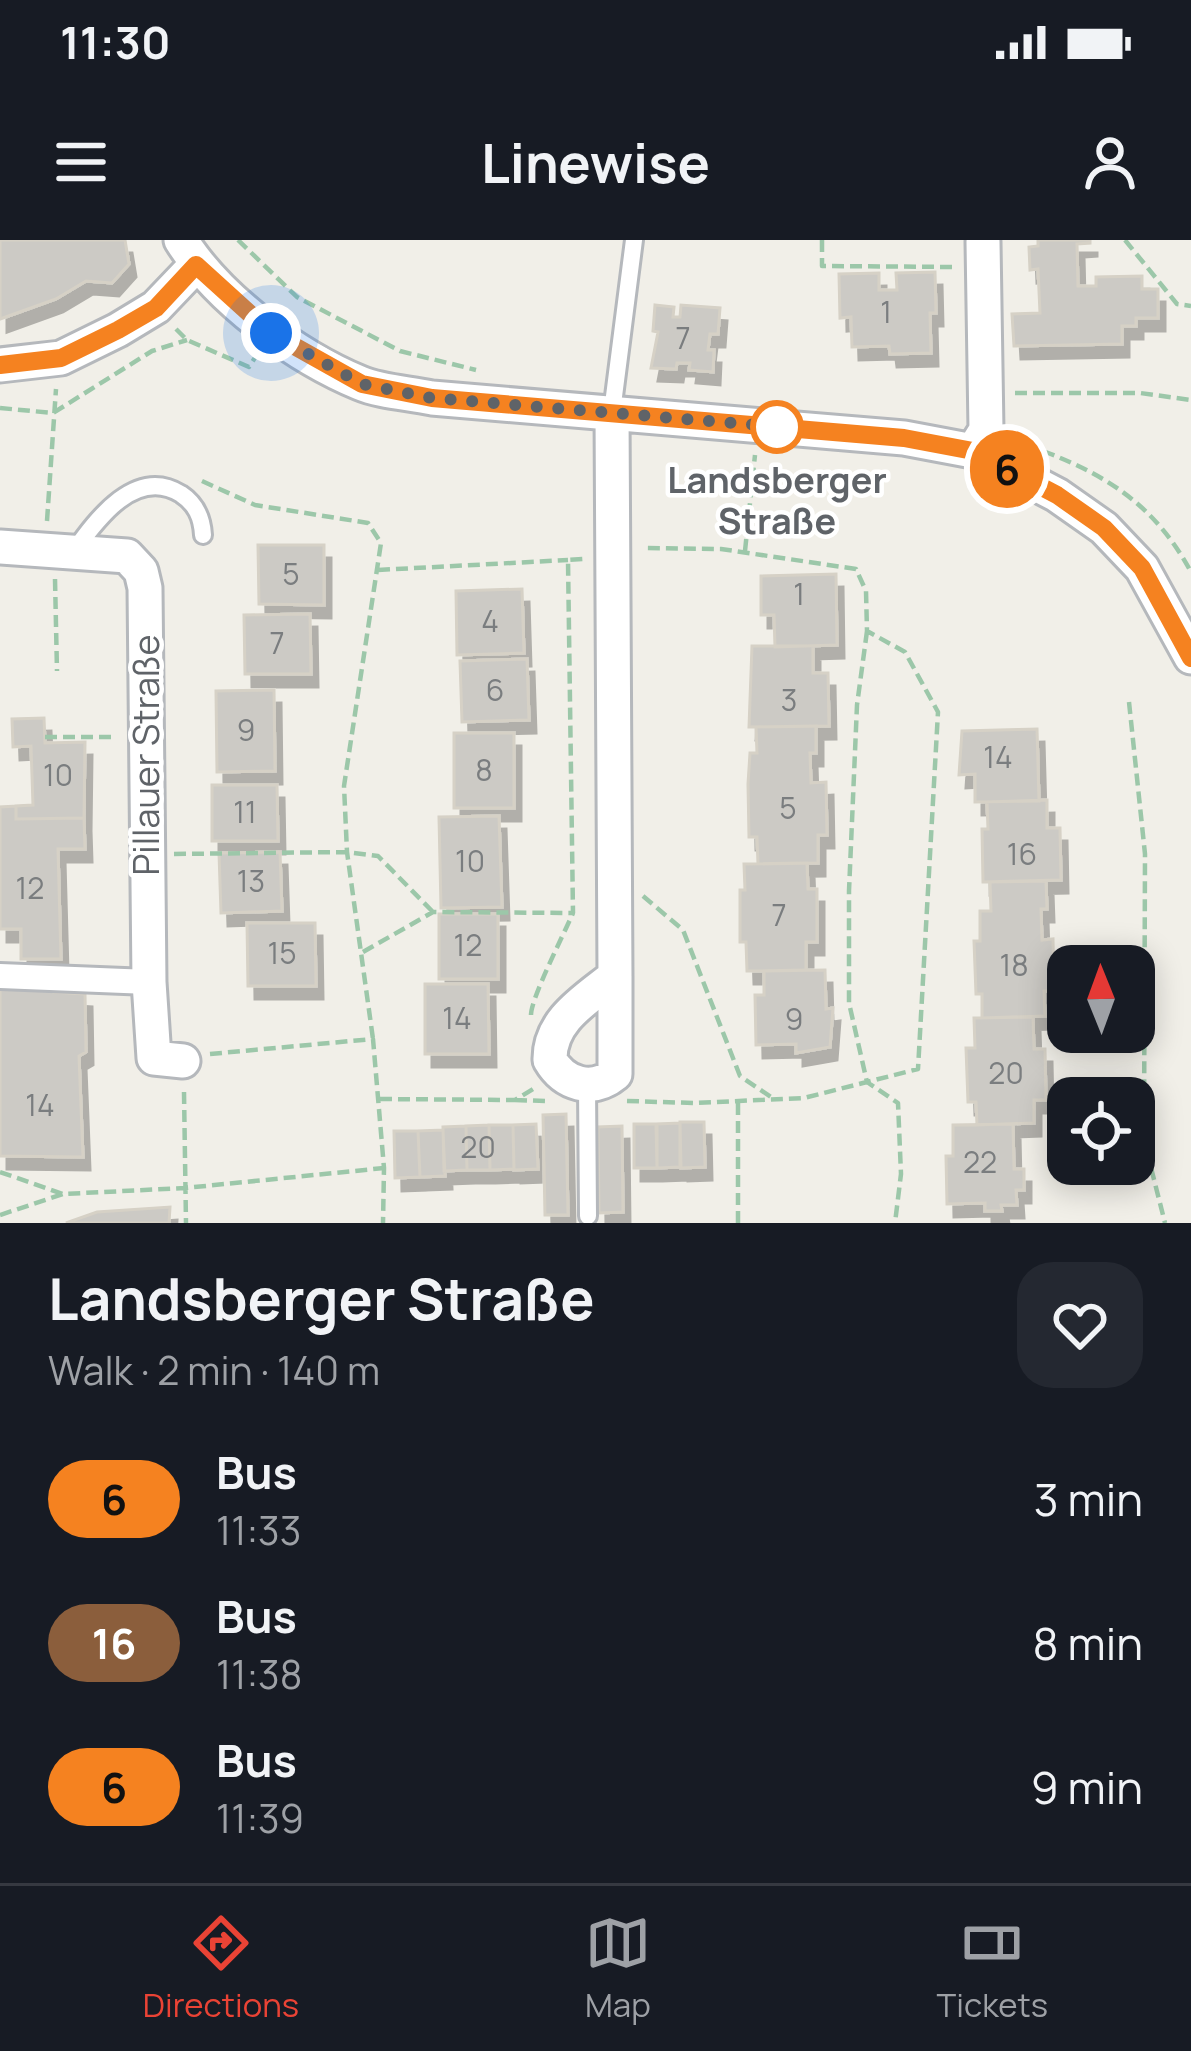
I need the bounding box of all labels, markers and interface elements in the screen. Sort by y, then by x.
text: 11:30 [60,11,171,73]
text: Linewise [481,125,710,199]
icon: menu [48,129,114,195]
icon: person [1077,129,1143,195]
house number: 1 [880,291,892,332]
your location [241,303,301,363]
house number: 7 [675,317,691,358]
marker: Landsberger Straße [752,402,802,452]
line badge: 6 [968,430,1046,508]
text: 6 [994,440,1020,498]
place label: Landsberger Straße [667,455,887,545]
house number: 5 [282,553,300,594]
house number: 1 [793,573,805,614]
house number: 4 [481,600,499,641]
house number: 7 [269,622,285,663]
street label: Pillauer Straße [121,634,170,876]
house number: 6 [486,669,504,710]
house number: 3 [781,679,797,720]
house number: 9 [237,709,255,750]
house number: 14 [983,736,1013,777]
house number: 8 [475,749,493,790]
house number: 10 [43,754,73,795]
house number: 5 [779,787,797,828]
house number: 11 [233,791,257,832]
house number: 16 [1007,833,1037,874]
house number: 10 [455,840,485,881]
house number: 13 [237,860,265,901]
house number: 12 [16,867,44,908]
house number: 7 [771,894,787,935]
house number: 12 [454,924,482,965]
house number: 15 [267,932,297,973]
house number: 18 [999,944,1029,985]
north arrow [1047,945,1155,1053]
map controls [1047,945,1155,1185]
house number: 14 [442,997,472,1038]
house number: 9 [785,998,803,1039]
house number: 20 [988,1052,1024,1093]
button: locate [1047,1077,1155,1185]
house number: 14 [25,1084,55,1125]
house number: 20 [460,1126,496,1167]
house number: 22 [963,1141,997,1182]
text: Landsberger Straße [48,1259,595,1337]
button: heart [1017,1262,1143,1388]
text: Walk · 2 min · 140 m [48,1343,380,1397]
text: Bus [216,1441,297,1503]
text: 3 min [1034,1468,1143,1530]
text: 6 [101,1470,127,1528]
text: 11:33 [216,1503,301,1557]
text: Bus [216,1585,297,1647]
text: 8 min [1032,1612,1143,1674]
text: 16 [92,1614,136,1672]
text: 11:38 [216,1647,302,1701]
text: Bus [216,1729,297,1791]
text: 9 min [1031,1756,1143,1818]
text: 6 [101,1758,127,1816]
text: 11:39 [216,1791,304,1845]
tab: Directions [143,1910,299,2027]
tab: Map [585,1910,651,2027]
tab: Tickets [937,1910,1048,2027]

